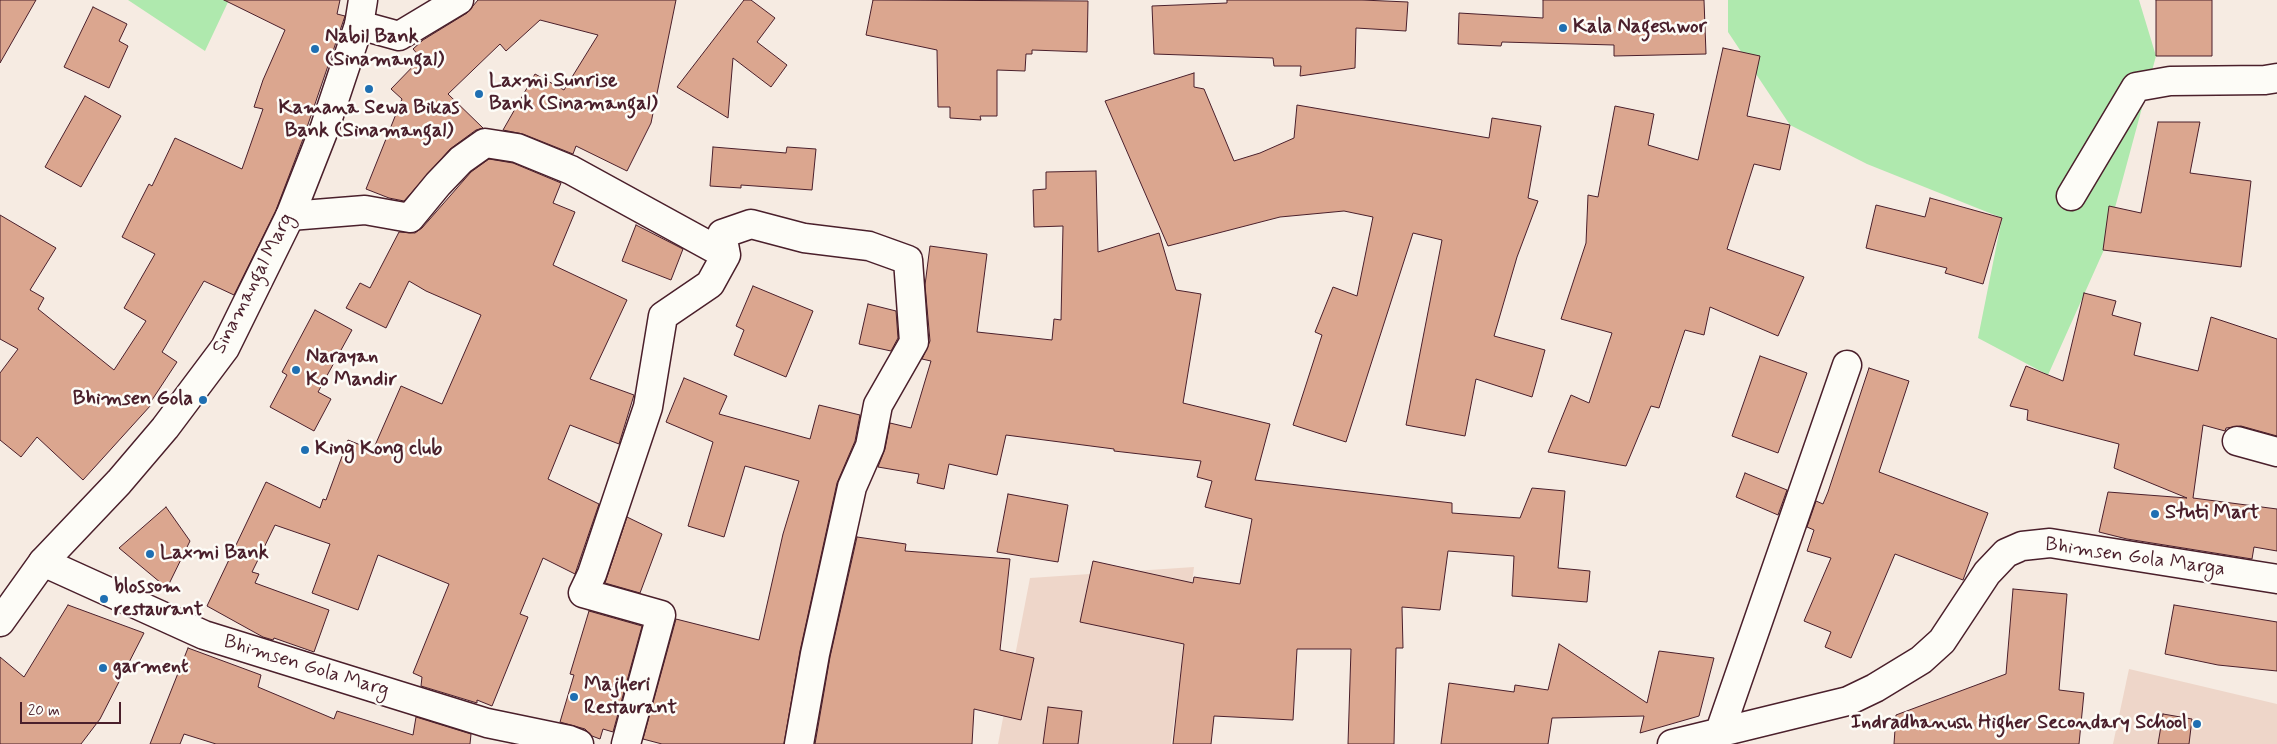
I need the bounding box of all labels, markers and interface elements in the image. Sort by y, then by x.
place label: Kala Nageshwor [1573,16,1707,40]
marker: Kala Nageshwor [1557,22,1569,34]
place label: Nabil Bank (Sinamangal) [325,26,444,73]
marker: Nabil Bank (Sinamangal) [309,43,321,55]
place label: Laxmi Sunrise Bank (Sinamangal) [489,70,658,117]
marker: Kamana Sewa Bikas Bank (Sinamangal) [363,83,375,95]
marker: Laxmi Sunrise Bank (Sinamangal) [473,88,485,100]
place label: Kamana Sewa Bikas Bank (Sinamangal) [279,97,459,144]
street label: Sinamangal Marg [208,210,300,358]
place label: Narayan Ko Mandir [306,346,397,393]
marker: Narayan Ko Mandir [290,364,302,376]
place label: Bhimsen Gola [73,388,193,412]
marker: Bhimsen Gola [197,394,209,406]
place label: King Kong club [315,438,442,462]
marker: King Kong club [299,444,311,456]
place label: Stuti Mart [2165,502,2259,526]
marker: Stuti Mart [2149,508,2161,520]
street label: Bhimsen Gola Marga [2044,533,2226,583]
place label: Laxmi Bank [160,542,269,566]
marker: Laxmi Bank [144,548,156,560]
place label: blossom restaurant [114,576,203,623]
marker: blossom restaurant [98,593,110,605]
street label: Bhimsen Gola Marg [220,630,392,704]
place label: garment [113,656,188,680]
marker: garment [97,662,109,674]
place label: Majheri Restaurant [584,674,677,721]
marker: Majheri Restaurant [568,691,580,703]
scale bar [22,692,124,724]
text: 20 m [28,701,60,721]
place label: Indradhanush Higher Secondary School [1851,712,2187,736]
marker: Indradhanush Higher Secondary School [2191,718,2203,730]

